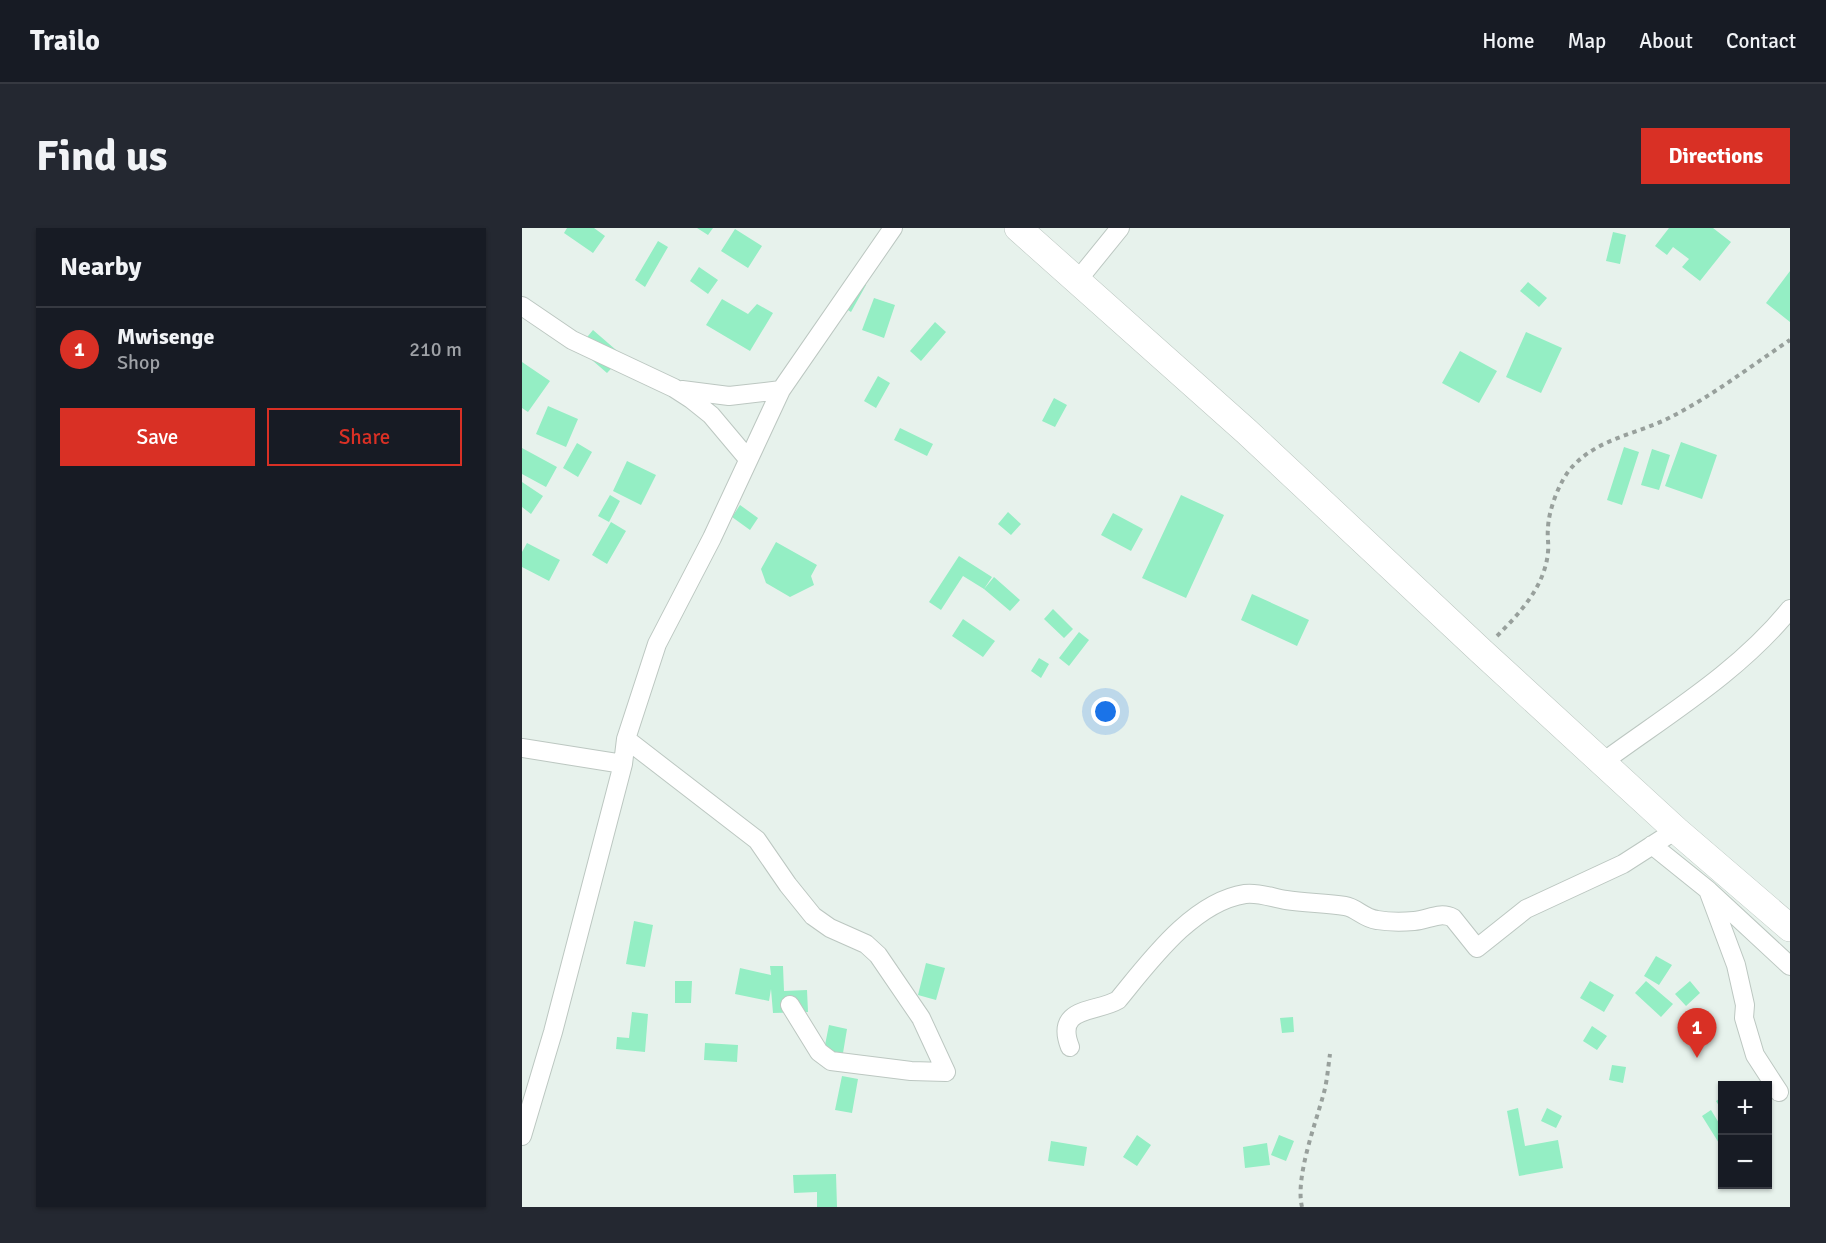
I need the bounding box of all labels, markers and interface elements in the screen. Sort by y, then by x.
text: Trailo [30,24,100,58]
text: Home [1482,28,1535,54]
text: Map [1568,28,1606,54]
text: About [1639,28,1693,54]
text: Contact [1726,28,1796,54]
button: Directions [1641,128,1790,184]
text: Find us [36,131,167,182]
text: Nearby [60,251,141,283]
text: Mwisenge [117,323,214,350]
text: 1 [74,337,85,362]
text: 210 m [409,337,462,362]
text: Shop [117,350,160,375]
button: Save [60,408,255,466]
button: Share [267,408,462,466]
your location [1091,697,1120,726]
pin: 1 [1678,1008,1716,1058]
map controls [1718,1081,1772,1189]
button: + [1718,1081,1772,1135]
button: − [1718,1135,1772,1189]

